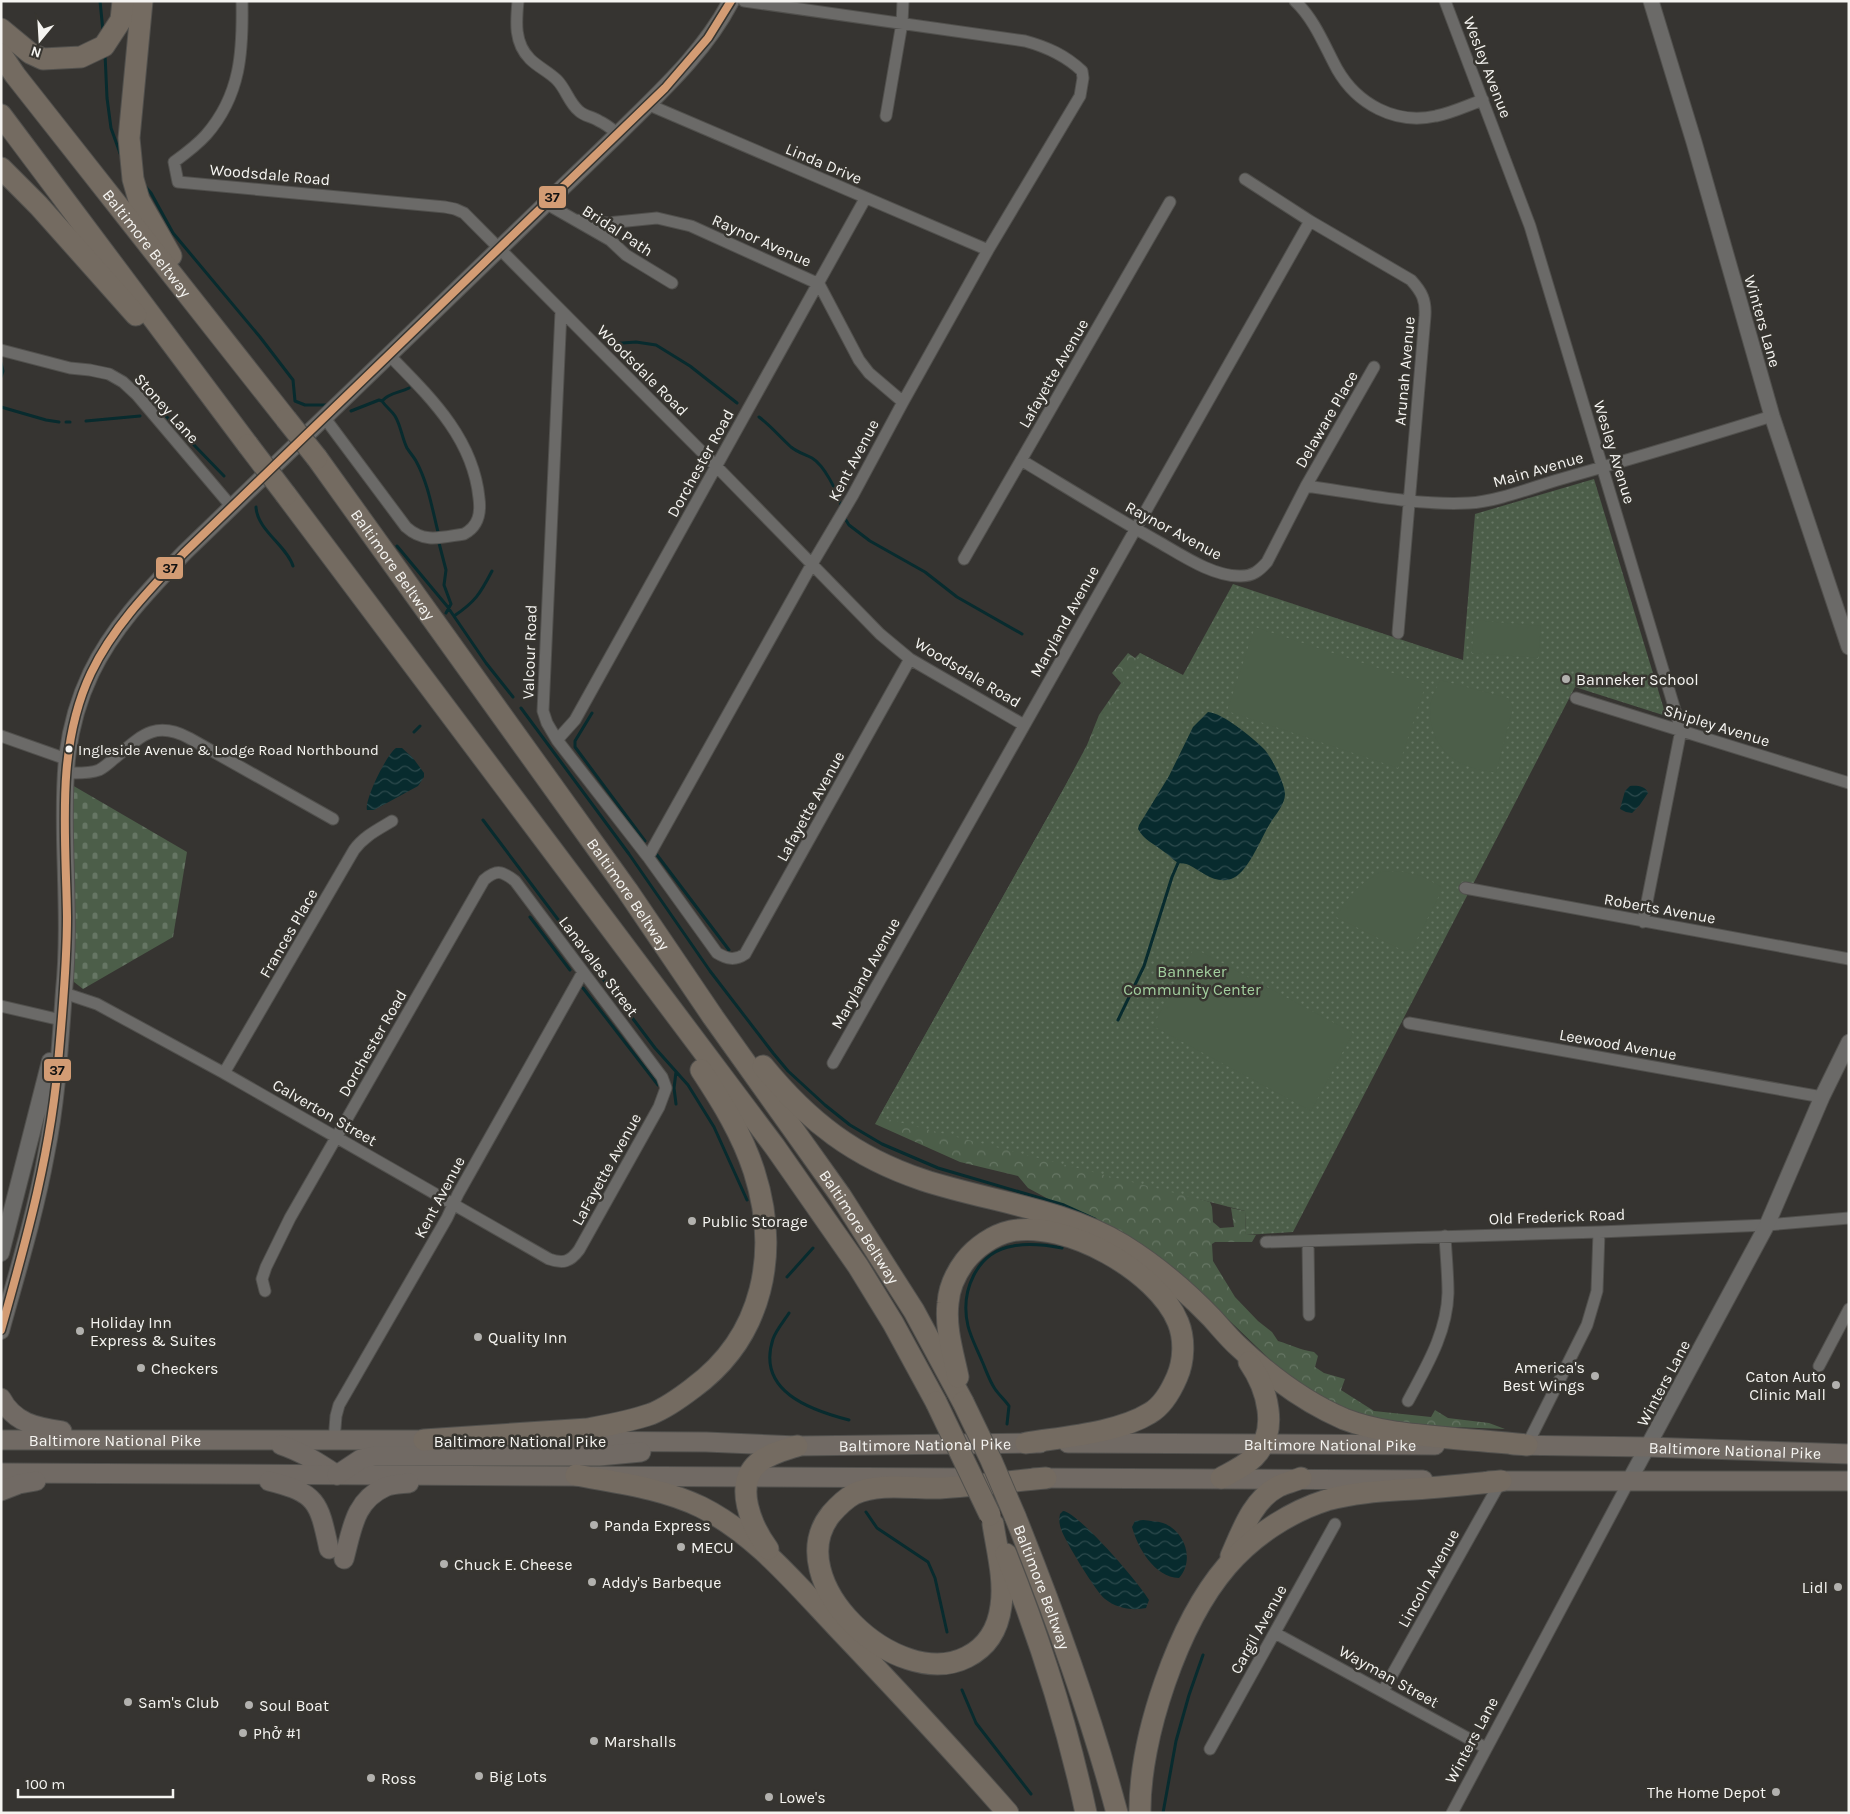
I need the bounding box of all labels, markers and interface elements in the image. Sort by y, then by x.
street label: Wesley Avenue [1459,14,1516,121]
north arrow [15,15,65,65]
text: N [29,42,44,62]
street label: Linda Drive [783,139,865,188]
street label: Woodsdale Road [209,160,331,189]
street label: Baltimore Beltway [99,185,196,301]
line badge: 37 [538,185,567,209]
text: 37 [544,189,560,206]
street label: Bridal Path [579,201,657,260]
street label: Raynor Avenue [709,210,814,271]
street label: Winters Lane [1740,273,1785,369]
street label: Lafayette Avenue [1014,315,1092,431]
street label: Arunah Avenue [1390,316,1419,426]
street label: Woodsdale Road [593,321,692,420]
street label: Delaware Place [1291,367,1362,471]
street label: Stoney Lane [130,369,203,447]
street label: Wesley Avenue [1590,398,1639,506]
street label: Dorchester Road [663,406,738,520]
street label: Kent Avenue [824,416,883,504]
street label: Main Avenue [1491,447,1586,491]
street label: Raynor Avenue [1122,497,1225,564]
street label: Baltimore Beltway [347,505,440,624]
line badge: 37 [155,556,184,580]
text: 37 [162,560,178,577]
street label: Maryland Avenue [1026,562,1103,680]
street label: Valcour Road [518,604,541,700]
street label: Woodsdale Road [911,633,1024,712]
place label: Banneker School [1576,670,1699,689]
marker: Banneker School [1560,673,1572,685]
street label: Shipley Avenue [1661,700,1772,751]
place label: Ingleside Avenue & Lodge Road Northbound [78,741,379,759]
marker: Ingleside Avenue & Lodge Road Northbound [64,744,74,754]
street label: Lafayette Avenue [772,748,849,865]
street label: Baltimore Beltway [583,835,674,954]
street label: Frances Place [255,885,322,981]
street label: Roberts Avenue [1603,889,1717,928]
street label: Lanavales Street [555,912,642,1020]
street label: Maryland Avenue [827,914,904,1032]
park label: Banneker Community Center [1123,962,1261,999]
street label: Dorchester Road [334,986,411,1100]
street label: Leewood Avenue [1558,1025,1678,1064]
line badge: 37 [43,1058,72,1082]
text: 37 [49,1062,65,1079]
street label: Calverton Street [269,1075,380,1150]
street label: LaFayette Avenue [568,1110,645,1229]
street label: Kent Avenue [410,1153,469,1241]
street label: Baltimore Beltway [815,1166,903,1288]
street label: Old Frederick Road [1488,1205,1626,1228]
place label: Public Storage [702,1212,808,1231]
marker: Public Storage [686,1215,698,1227]
place label: Holiday Inn Express & Suites [90,1313,216,1350]
marker: Holiday Inn Express & Suites [74,1325,86,1337]
place label: Quality Inn [488,1328,567,1347]
marker: Quality Inn [472,1331,484,1343]
street label: Winters Lane [1633,1337,1694,1430]
place label: America's Best Wings [1502,1358,1585,1395]
place label: Checkers [151,1359,218,1378]
marker: Checkers [135,1362,147,1374]
place label: Caton Auto Clinic Mall [1746,1367,1826,1404]
marker: America's Best Wings [1589,1370,1601,1382]
marker: Caton Auto Clinic Mall [1830,1379,1842,1391]
street label: Baltimore National Pike [29,1431,201,1450]
street label: Baltimore National Pike [434,1432,606,1451]
street label: Baltimore National Pike [838,1434,1011,1455]
street label: Baltimore National Pike [1244,1435,1416,1455]
street label: Baltimore National Pike [1648,1438,1821,1463]
place label: Panda Express [604,1516,711,1535]
marker: Panda Express [588,1519,600,1531]
street label: Baltimore Beltway [1009,1522,1074,1653]
street label: Lincoln Avenue [1394,1526,1463,1631]
place label: MECU [691,1538,734,1557]
marker: MECU [675,1541,687,1553]
place label: Chuck E. Cheese [454,1555,572,1574]
marker: Chuck E. Cheese [438,1558,450,1570]
place label: Addy's Barbeque [602,1573,721,1592]
marker: Addy's Barbeque [586,1576,598,1588]
place label: Lidl [1802,1578,1828,1597]
street label: Cargil Avenue [1226,1581,1291,1677]
marker: Lidl [1832,1581,1844,1593]
street label: Wayman Street [1336,1641,1442,1712]
place label: Sam's Club [138,1693,219,1712]
street label: Winters Lane [1441,1694,1502,1787]
marker: Sam's Club [122,1696,134,1708]
place label: Soul Boat [259,1696,329,1715]
marker: Soul Boat [243,1699,255,1711]
place label: Phở #1 [253,1724,301,1743]
marker: Phở #1 [237,1727,249,1739]
place label: Marshalls [604,1732,676,1751]
marker: Marshalls [588,1735,600,1747]
scale bar [18,1766,172,1798]
place label: Big Lots [489,1767,547,1786]
place label: Ross [381,1769,416,1788]
marker: Big Lots [473,1770,485,1782]
marker: Ross [365,1772,377,1784]
text: 100 m [25,1775,65,1793]
place label: The Home Depot [1647,1783,1766,1802]
marker: The Home Depot [1770,1786,1782,1798]
place label: Lowe's [779,1788,826,1807]
marker: Lowe's [763,1791,775,1803]

